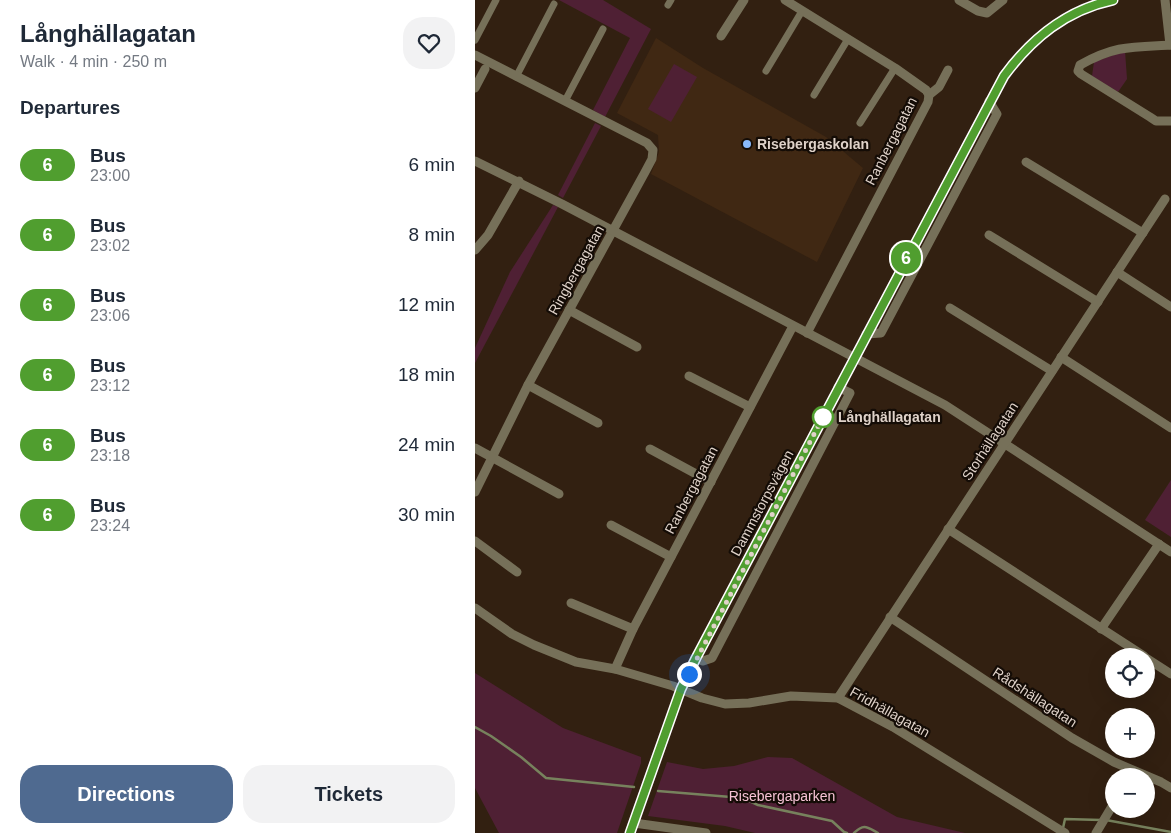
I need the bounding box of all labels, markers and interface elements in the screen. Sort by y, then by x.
button: heart [403,17,455,69]
text: Långhällagatan [20,20,196,47]
text: Walk · 4 min · 250 m [20,53,167,70]
street label: Ranbergagatan [862,94,920,188]
text: Departures [20,97,120,118]
place label: Risebergaskolan [757,136,869,152]
marker: Risebergaskolan [741,138,753,150]
text: Bus [90,145,126,166]
text: 6 min [409,154,455,175]
text: 6 [42,155,53,175]
text: 23:00 [90,167,130,184]
text: Bus [90,215,126,236]
street label: Ringbergagatan [545,223,607,317]
text: 8 min [409,224,455,245]
text: 6 [42,225,53,245]
text: 23:02 [90,237,130,254]
line badge: 6 [890,242,922,274]
text: 6 [901,248,911,268]
text: Bus [90,285,126,306]
text: 12 min [398,294,455,315]
text: 6 [42,295,53,315]
text: 23:06 [90,307,130,324]
text: Bus [90,355,126,376]
text: 18 min [398,364,455,385]
text: 6 [42,365,53,385]
text: 23:12 [90,377,130,394]
street label: Storhällagatan [959,399,1021,483]
marker: Långhällagatan [812,406,834,428]
place label: Långhällagatan [838,409,941,425]
text: Bus [90,425,126,446]
text: 24 min [398,434,455,455]
text: 6 [42,435,53,455]
street label: Ranbergagatan [661,444,721,536]
text: 23:18 [90,447,130,464]
street label: Dammstorpsvägen [727,447,797,559]
text: Bus [90,495,126,516]
text: 30 min [398,504,455,525]
text: 6 [42,505,53,525]
text: 23:24 [90,517,130,534]
map controls [1105,648,1155,818]
button: locate [1105,648,1155,698]
your location [677,662,702,687]
street label: Rådshällagatan [990,664,1080,730]
street label: Fridhällagatan [847,683,933,741]
button: + [1105,708,1155,758]
button: Directions [20,765,233,823]
button: Tickets [243,765,455,823]
button: − [1105,768,1155,818]
park label: Risebergaparken [729,788,835,804]

